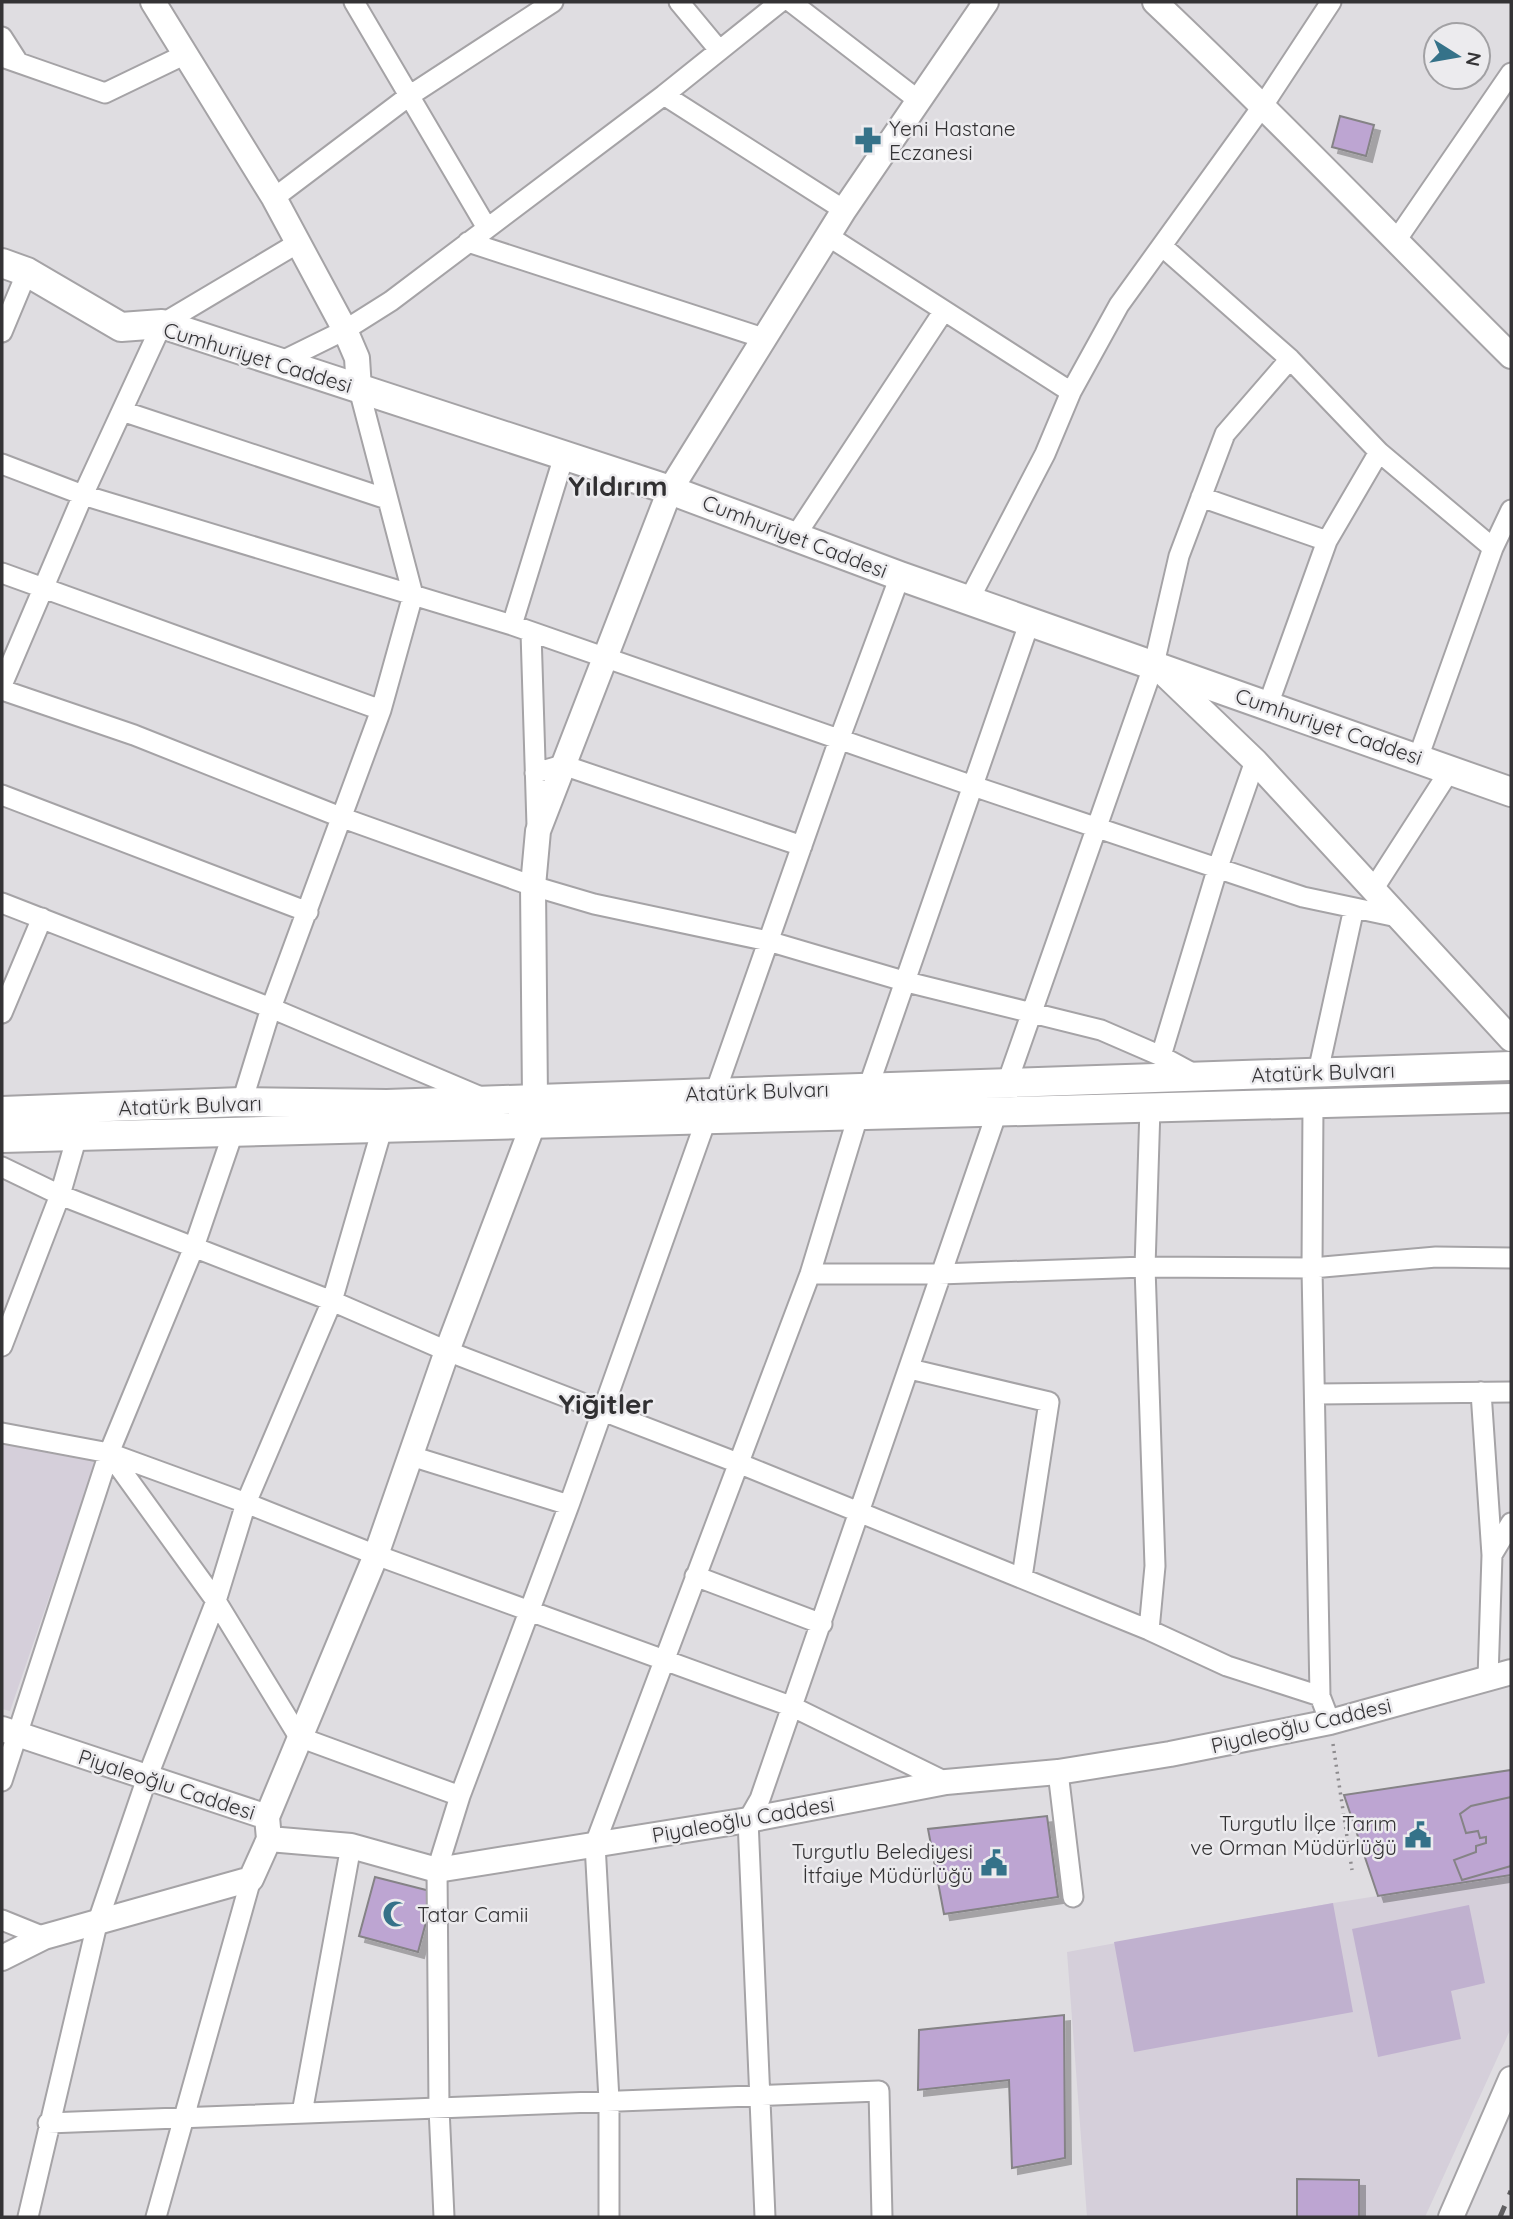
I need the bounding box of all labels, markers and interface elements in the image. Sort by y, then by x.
north arrow [1422,21,1492,91]
text: N [1461,50,1487,68]
place label: Yeni Hastane Eczanesi [889,115,1016,165]
pharmacy icon: Yeni Hastane Eczanesi [853,125,883,155]
street label: Cumhuriyet Caddesi [161,316,355,398]
district label: Yıldırım [568,468,668,503]
street label: Cumhuriyet Caddesi [699,489,891,583]
street label: Cumhuriyet Caddesi [1232,682,1426,770]
street label: Atatürk Bulvarı [1251,1056,1395,1088]
street label: Atatürk Bulvarı [685,1075,829,1107]
street label: Atatürk Bulvarı [118,1089,262,1121]
district label: Yiğitler [558,1386,654,1421]
street label: Piyaleoğlu Caddesi [1208,1692,1394,1758]
street label: Piyaleoğlu Caddesi [75,1743,259,1825]
street label: Piyaleoğlu Caddesi [650,1790,836,1848]
place label: Turgutlu İlçe Tarım ve Orman Müdürlüğü [1190,1810,1397,1860]
public building icon: Turgutlu İlçe Tarım ve Orman Müdürlüğü [1403,1820,1433,1850]
place label: Turgutlu Belediyesi İtfaiye Müdürlüğü [791,1838,973,1888]
public building icon: Turgutlu Belediyesi İtfaiye Müdürlüğü [979,1848,1009,1878]
mosque icon: Tatar Camii [381,1899,411,1929]
place label: Tatar Camii [417,1901,529,1927]

